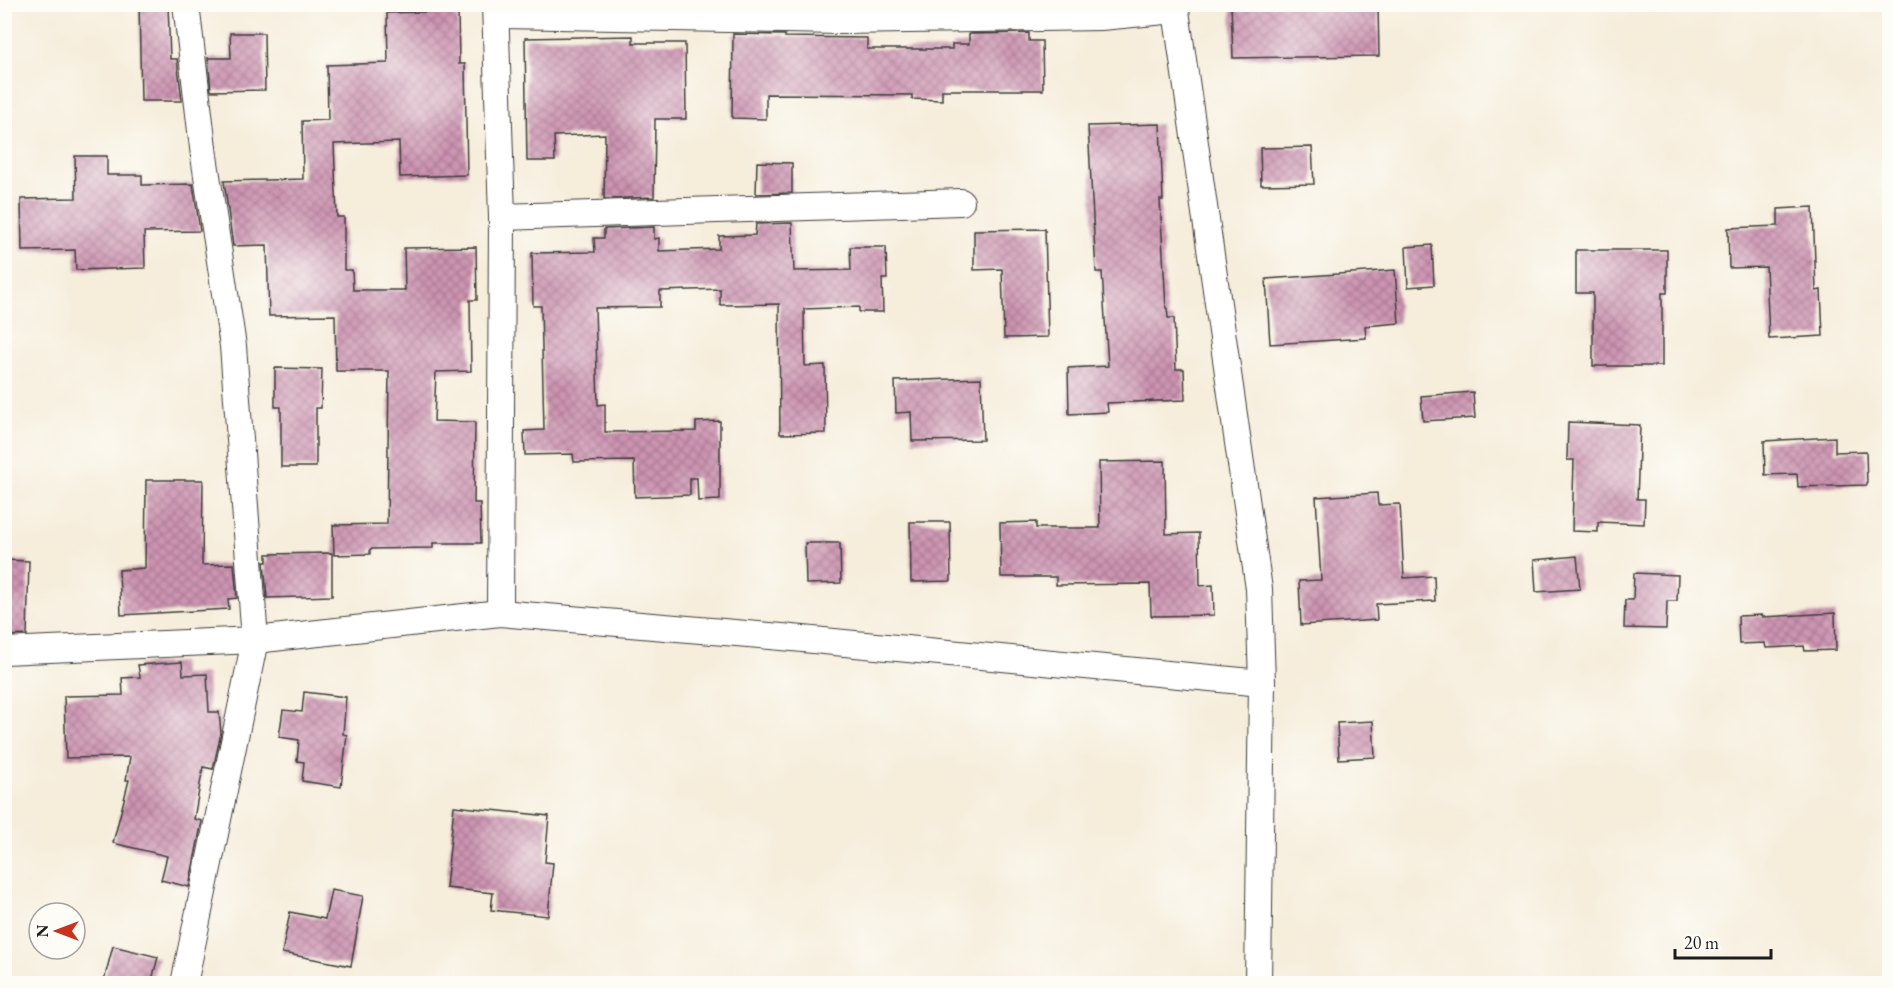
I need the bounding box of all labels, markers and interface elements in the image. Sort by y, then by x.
north arrow [27,901,87,961]
scale bar [1675,922,1771,960]
text: N [32,924,53,937]
text: 20 m [1684,931,1719,954]

